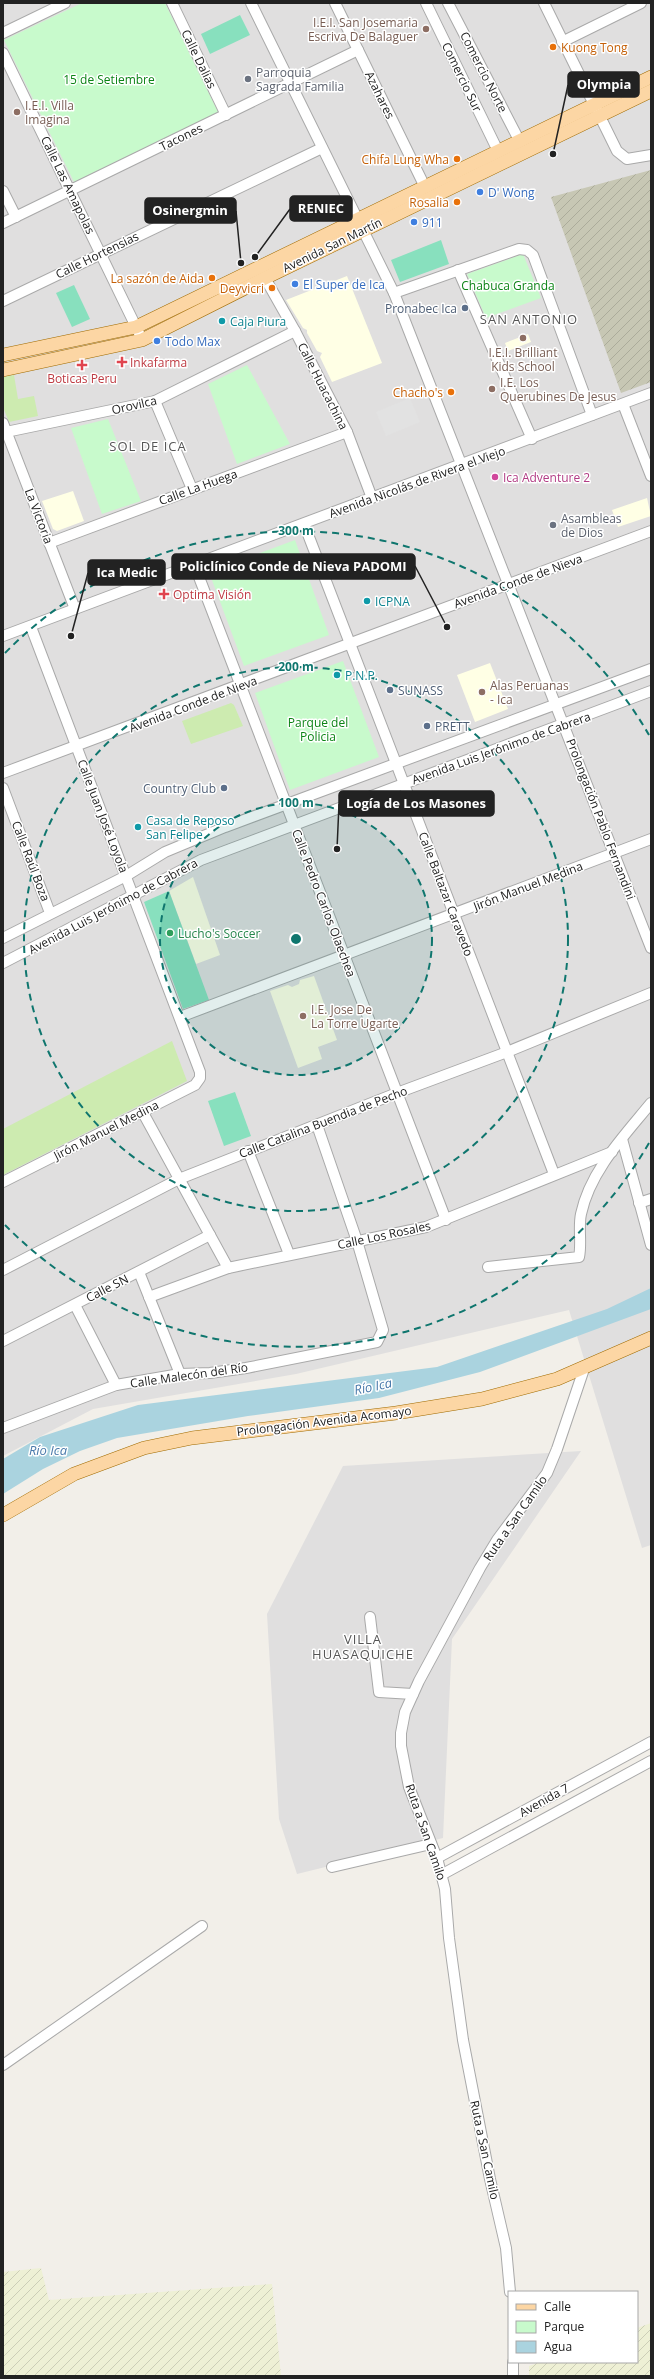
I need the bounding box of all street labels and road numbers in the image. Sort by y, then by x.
street label: Calle Dalias [177,27,221,92]
street label: Comercio Norte [456,29,512,116]
street label: Comercio Sur [438,39,486,115]
street label: Azahares [361,68,399,122]
street label: Tacones [157,119,206,155]
street label: Calle Las Amapolas [37,133,99,237]
street label: Avenida San Martín [279,214,385,276]
street label: Calle Hortensias [53,227,142,283]
street label: Calle Huacachina [294,340,352,432]
street label: Orovilca [110,392,158,418]
street label: Avenida Nicolás de Rivera el Viejo [326,442,508,522]
street label: Calle La Huega [156,465,240,509]
street label: La Victoria [21,486,57,546]
street label: Avenida Conde de Nieva [451,550,585,612]
street label: Avenida Conde de Nieva [127,672,259,736]
street label: Avenida Luis Jerónimo de Cabrera [409,708,593,788]
street label: Prolongación Pablo Fernandini [562,736,640,902]
street label: Calle Juan José Loyola [74,757,132,875]
street label: Calle Raúl Boza [8,818,54,904]
street label: Calle Pedro Carlos Olaechea [288,827,360,979]
street label: Calle Baltazar Caravedo [414,829,478,959]
street label: Avenida Luis Jerónimo de Cabrera [25,854,201,958]
street label: Jirón Manuel Medina [470,857,585,915]
street label: Calle Catalina Buendia de Pecho [236,1082,410,1162]
street label: Jirón Manuel Medina [50,1096,161,1164]
street label: Calle Los Rosales [336,1217,432,1253]
street label: Calle SN [83,1270,131,1306]
street label: Calle Malecón del Río [129,1358,249,1392]
street label: Prolongación Avenida Acomayo [236,1402,412,1440]
street label: Ruta a San Camilo [479,1472,551,1564]
street label: Avenida 7 [516,1779,572,1821]
street label: Ruta a San Camilo [402,1782,450,1882]
street label: Ruta a San Camilo [466,2099,504,2201]

